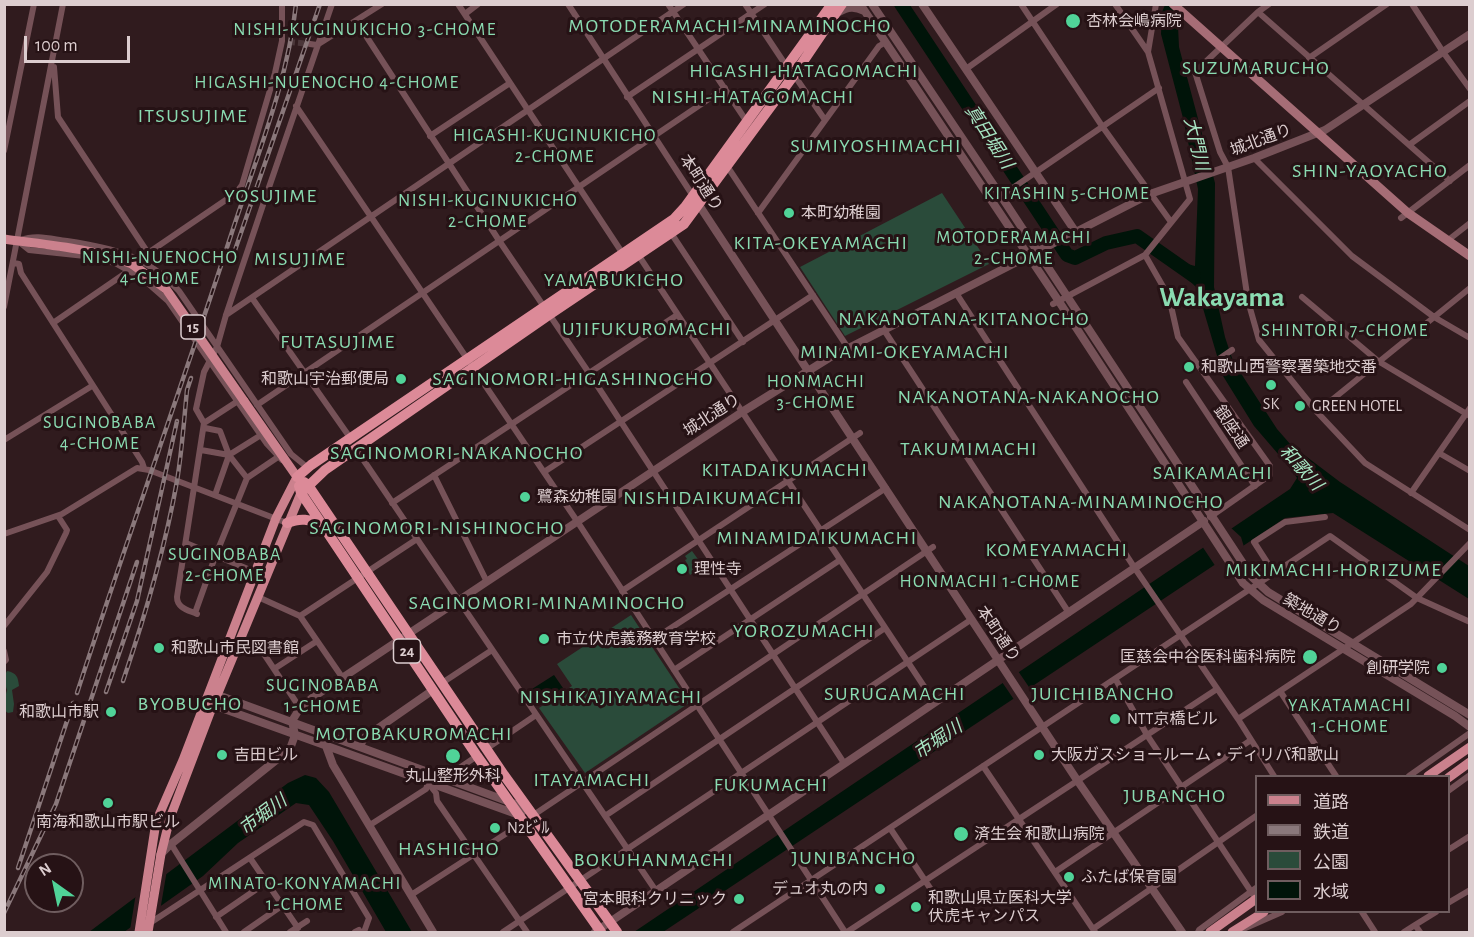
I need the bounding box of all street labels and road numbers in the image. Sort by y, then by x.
street label: 城北通り [1228,120,1294,160]
street label: 本町通り [676,151,726,215]
road number: 15 [181,315,205,339]
street label: 城北通り [680,390,744,440]
street label: 銀座通 [1210,402,1252,452]
street label: 築地通り [1279,590,1345,638]
street label: 本町通り [972,602,1024,666]
road number: 24 [394,639,420,663]

